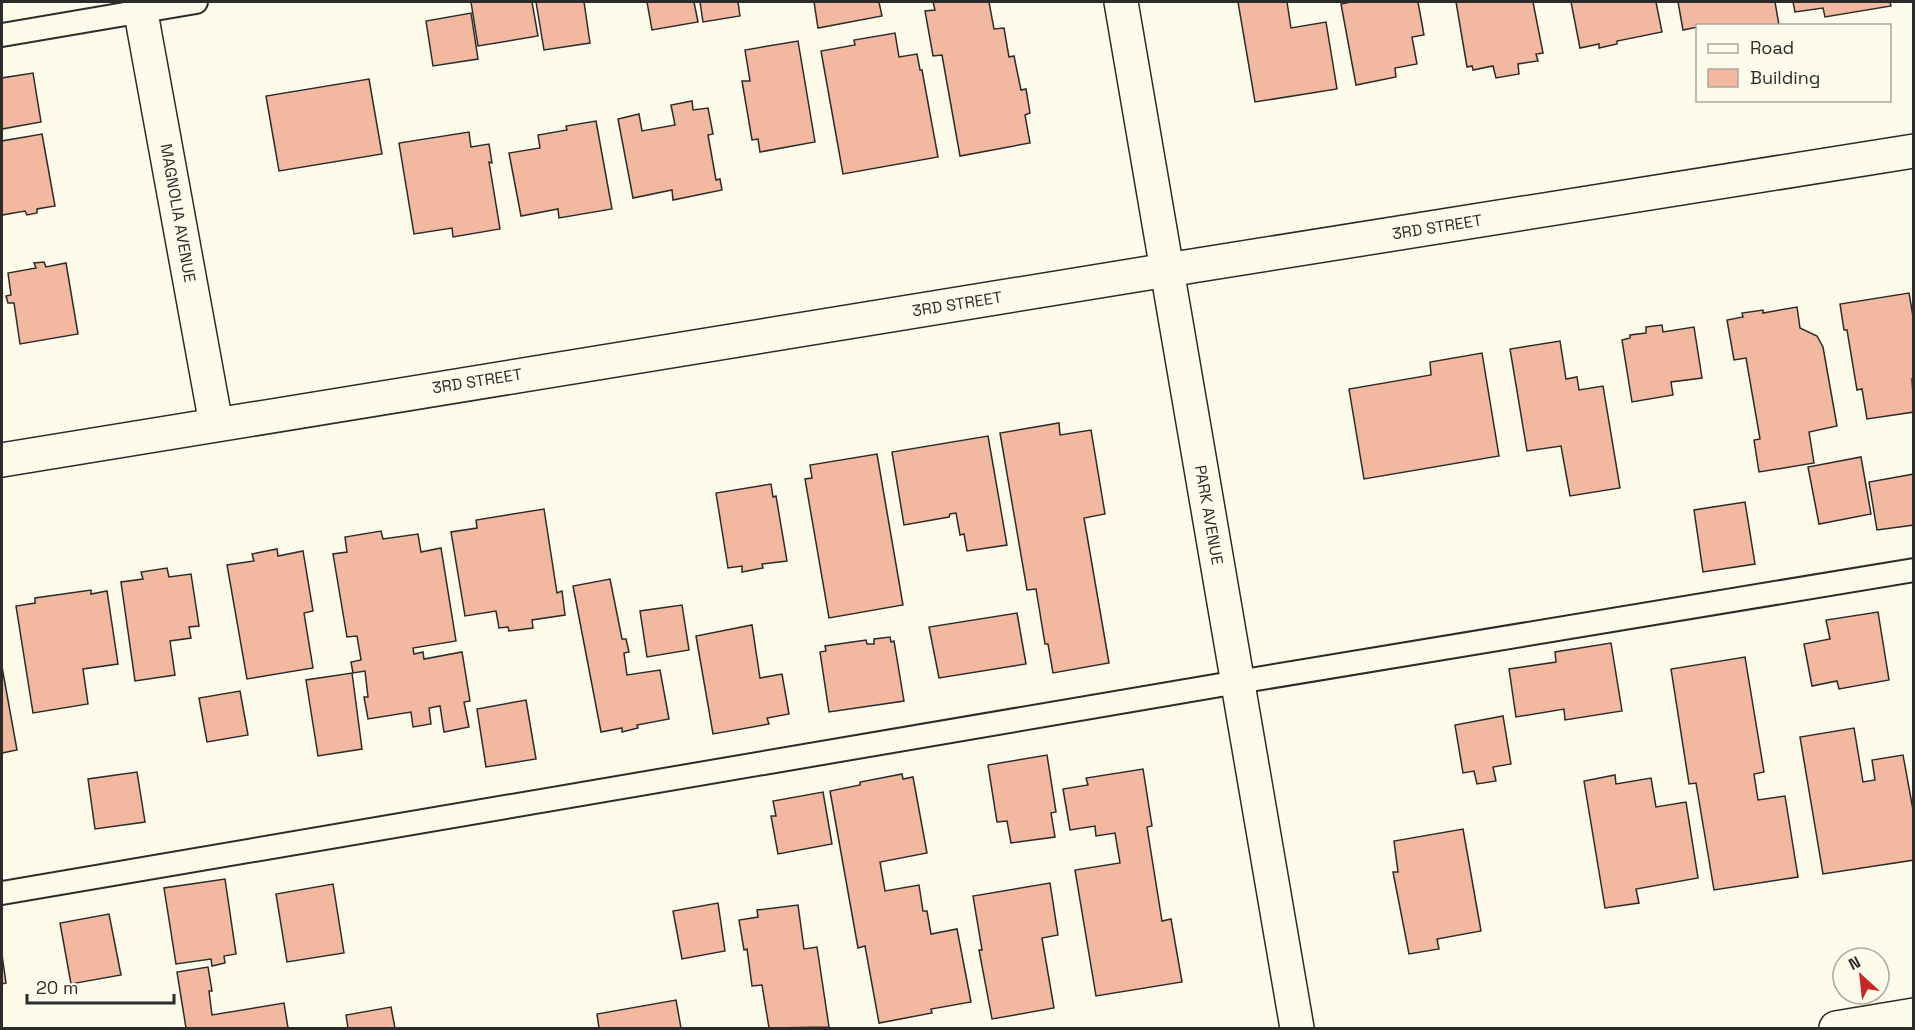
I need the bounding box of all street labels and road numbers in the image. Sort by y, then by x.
street label: MAGNOLIA AVENUE [155,142,201,284]
street label: 3RD STREET [1391,210,1483,244]
street label: 3RD STREET [911,287,1003,321]
street label: 3RD STREET [431,364,523,398]
street label: PARK AVENUE [1190,463,1228,567]

